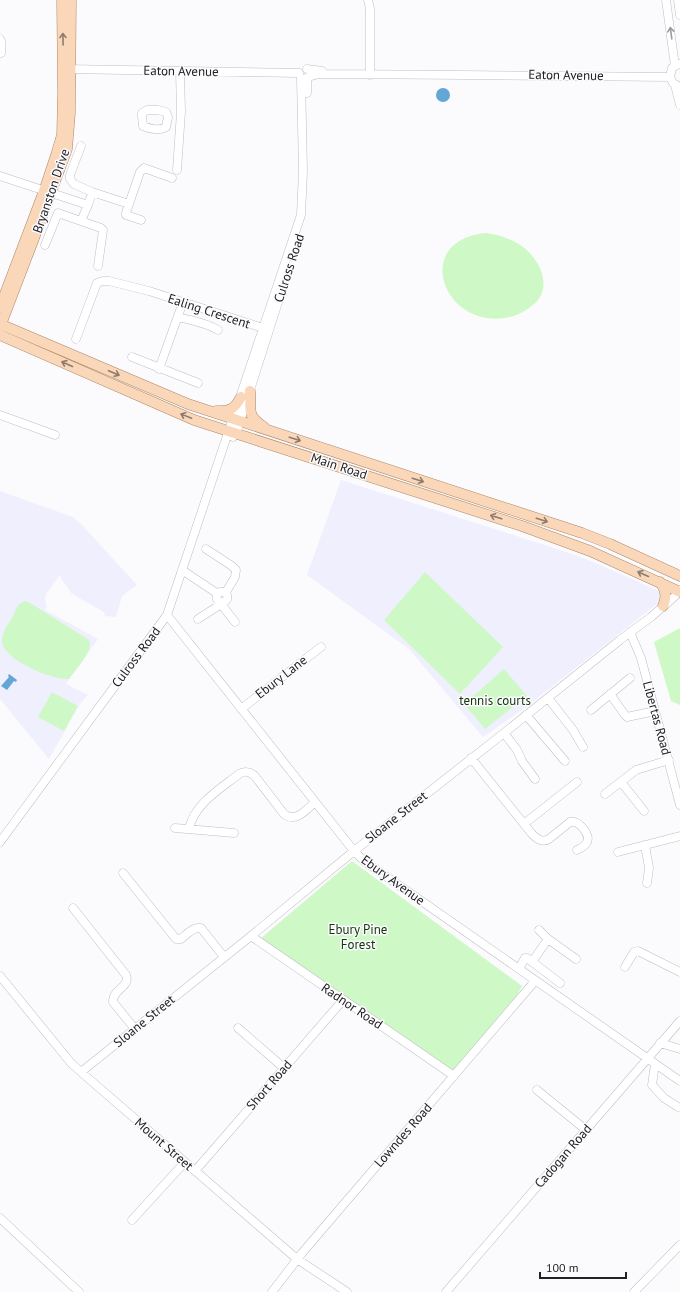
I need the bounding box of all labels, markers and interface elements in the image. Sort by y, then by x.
one-way arrow [667,27,675,40]
one-way arrow [59,33,66,46]
street label: Eaton Avenue [143,62,219,80]
street label: Eaton Avenue [528,66,604,84]
street label: Bryanston Drive [29,147,73,235]
street label: Culross Road [270,231,308,305]
street label: Ealing Crescent [166,290,253,332]
one-way arrow [61,360,73,368]
one-way arrow [108,370,120,377]
one-way arrow [180,412,192,420]
one-way arrow [288,436,301,443]
street label: Main Road [309,449,369,483]
one-way arrow [411,477,424,484]
one-way arrow [490,513,503,520]
one-way arrow [535,517,548,524]
one-way arrow [638,570,650,578]
street label: Culross Road [108,623,164,691]
street label: Ebury Lane [252,651,310,703]
street label: Libertas Road [639,679,675,757]
park label: tennis courts [459,692,531,709]
street label: Sloane Street [361,787,431,847]
street label: Ebury Avenue [358,851,428,909]
park label: Ebury Pine Forest [329,921,387,953]
street label: Radnor Road [318,979,386,1033]
street label: Sloane Street [110,991,179,1051]
street label: Short Road [243,1056,295,1114]
street label: Lowndes Road [371,1099,435,1171]
street label: Mount Street [131,1114,197,1175]
street label: Cadogan Road [531,1121,595,1191]
scale bar [540,1254,626,1280]
text: 100 m [546,1260,579,1275]

